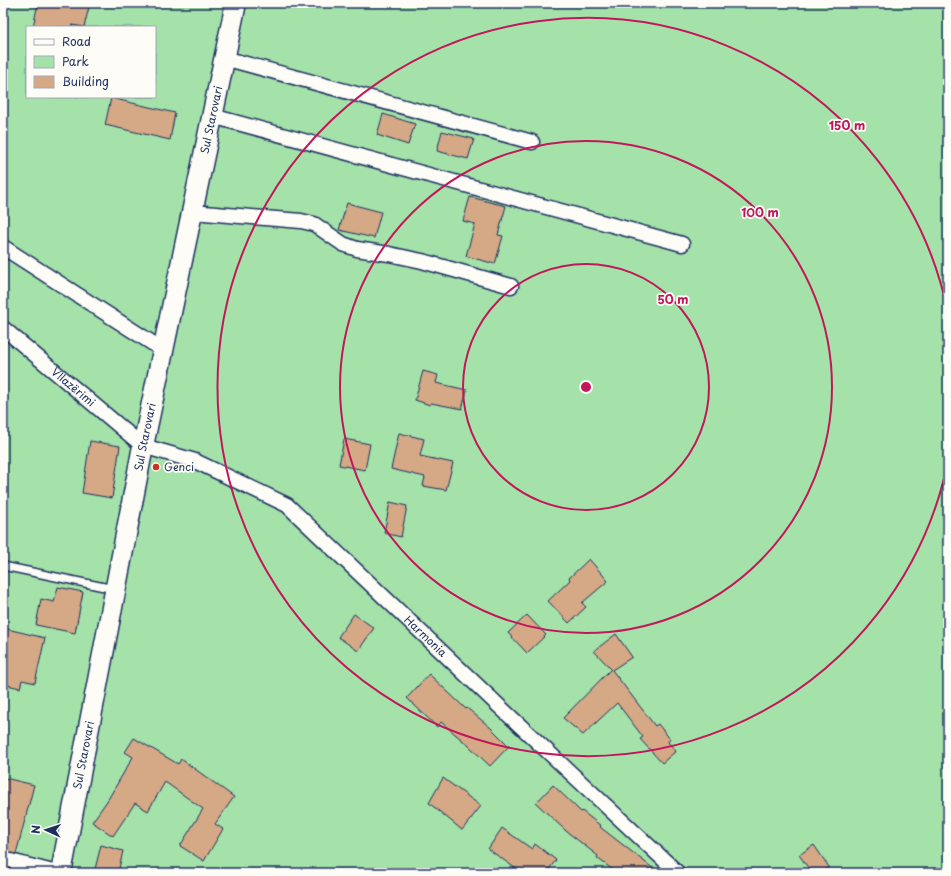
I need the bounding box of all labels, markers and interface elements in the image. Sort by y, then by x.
legend [26,26,156,98]
text: Road [62,32,91,50]
text: Park [62,52,89,70]
text: Building [62,72,109,90]
street label: Sul Starovari [196,84,226,155]
text: 150 m [829,116,865,134]
text: 100 m [741,203,779,221]
text: 50 m [657,290,689,308]
street label: Vllazërimi [48,363,99,410]
centre of rings [579,380,593,394]
street label: Sul Starovari [129,401,160,472]
place label: Genci [164,458,194,475]
marker: Genci [151,462,161,472]
street label: Harmonia [400,611,451,661]
street label: Sul Starovari [68,719,98,791]
north arrow [26,810,66,850]
text: N [27,824,44,834]

